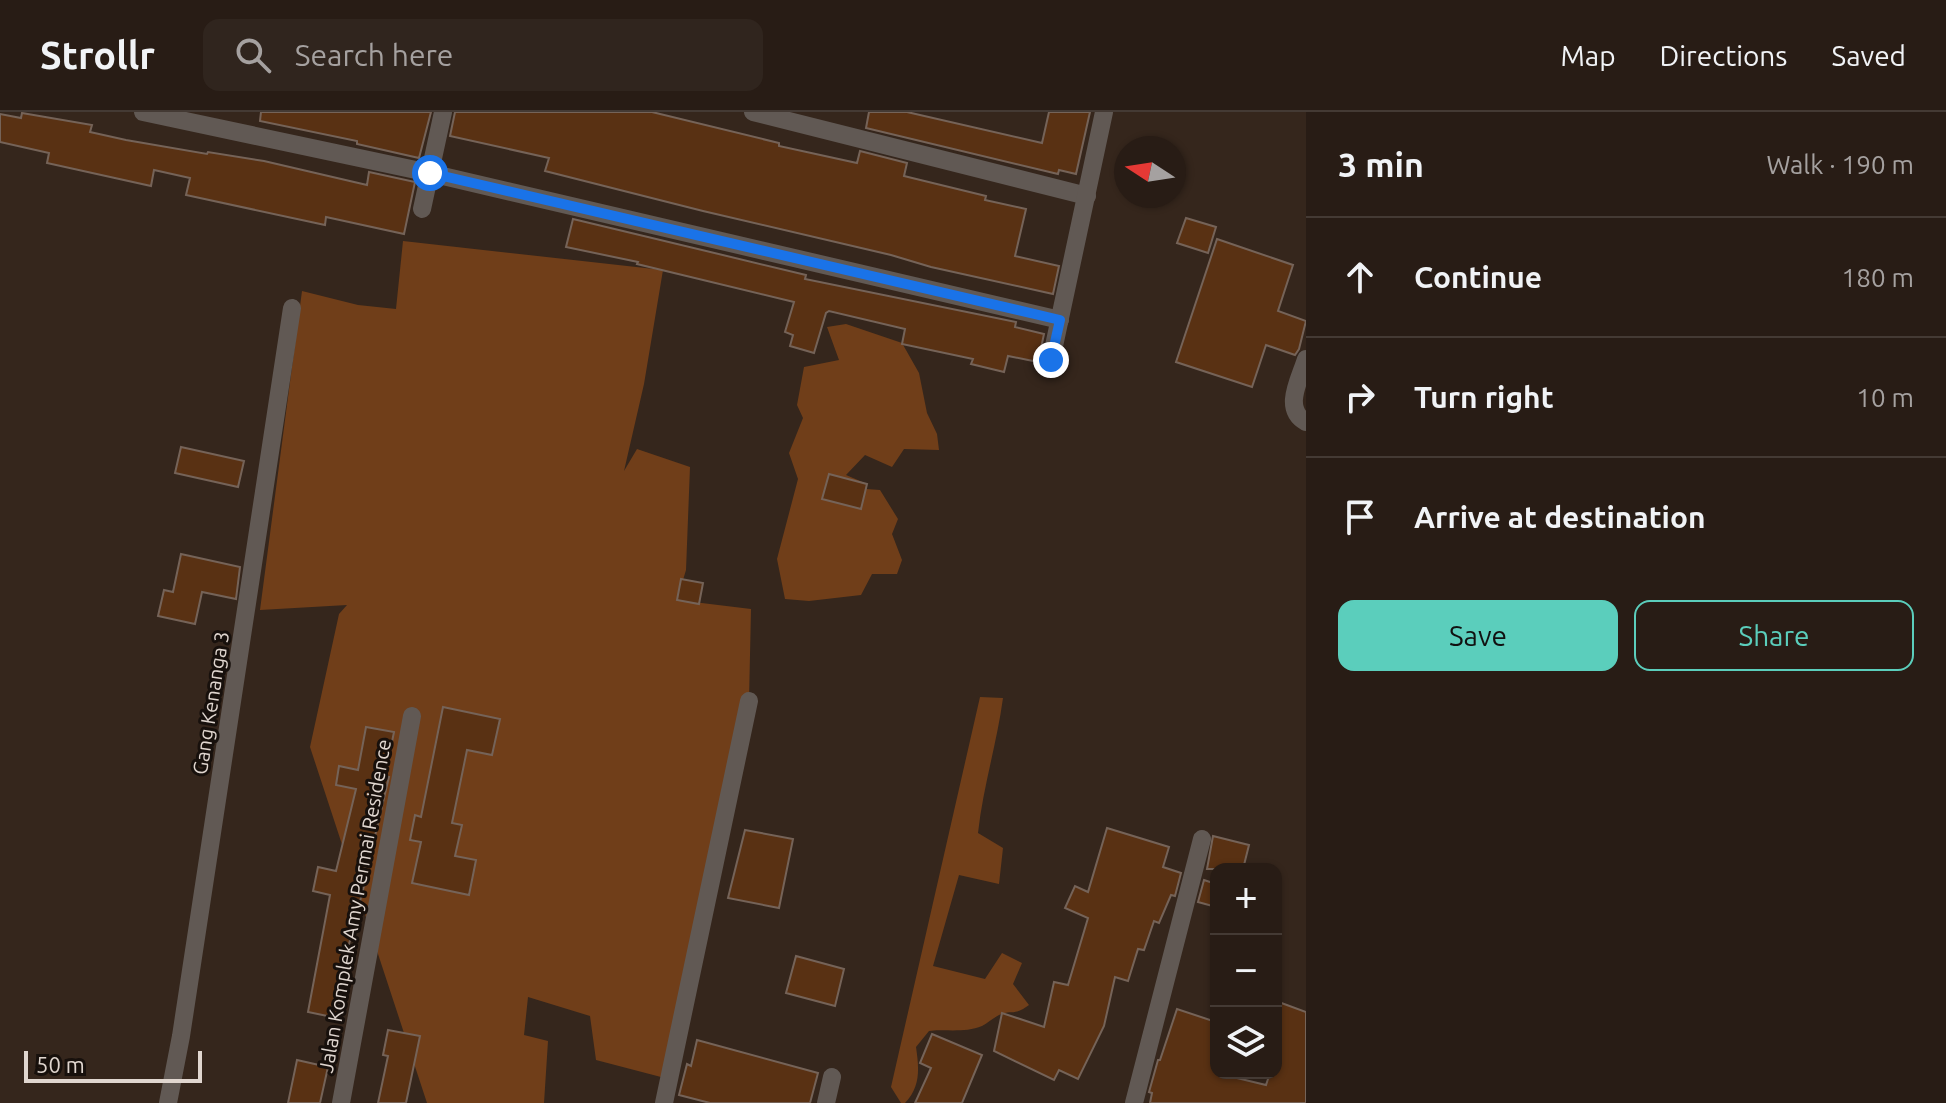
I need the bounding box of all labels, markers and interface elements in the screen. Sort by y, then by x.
search box [203,19,763,91]
icon: search [231,33,275,77]
text: Strollr [40,34,155,76]
text: Search here [295,38,453,72]
text: Map [1560,40,1616,71]
text: Directions [1660,40,1787,71]
text: Saved [1831,40,1906,71]
north arrow [1114,136,1186,208]
text: 3 min [1338,145,1424,183]
text: Walk · 190 m [1766,150,1914,179]
route start [412,155,448,191]
icon: ahead [1338,255,1382,299]
text: Continue [1414,260,1542,294]
text: 180 m [1842,263,1914,292]
route end [1033,342,1069,378]
icon: right [1338,375,1382,419]
text: Turn right [1414,380,1554,414]
text: 10 m [1856,383,1914,412]
icon: arrive [1338,495,1382,539]
text: Arrive at destination [1414,500,1706,534]
button: Save [1338,600,1618,671]
button: Share [1634,600,1914,671]
street label: Gang Kenanga 3 [188,630,233,776]
street label: Jalan Komplek Amy Permai Residence [314,737,395,1074]
map controls [1210,863,1282,1079]
button: + [1210,863,1282,935]
button: − [1210,935,1282,1007]
button: layers [1210,1007,1282,1079]
scale bar [24,1047,202,1083]
text: 50 m [36,1052,85,1077]

